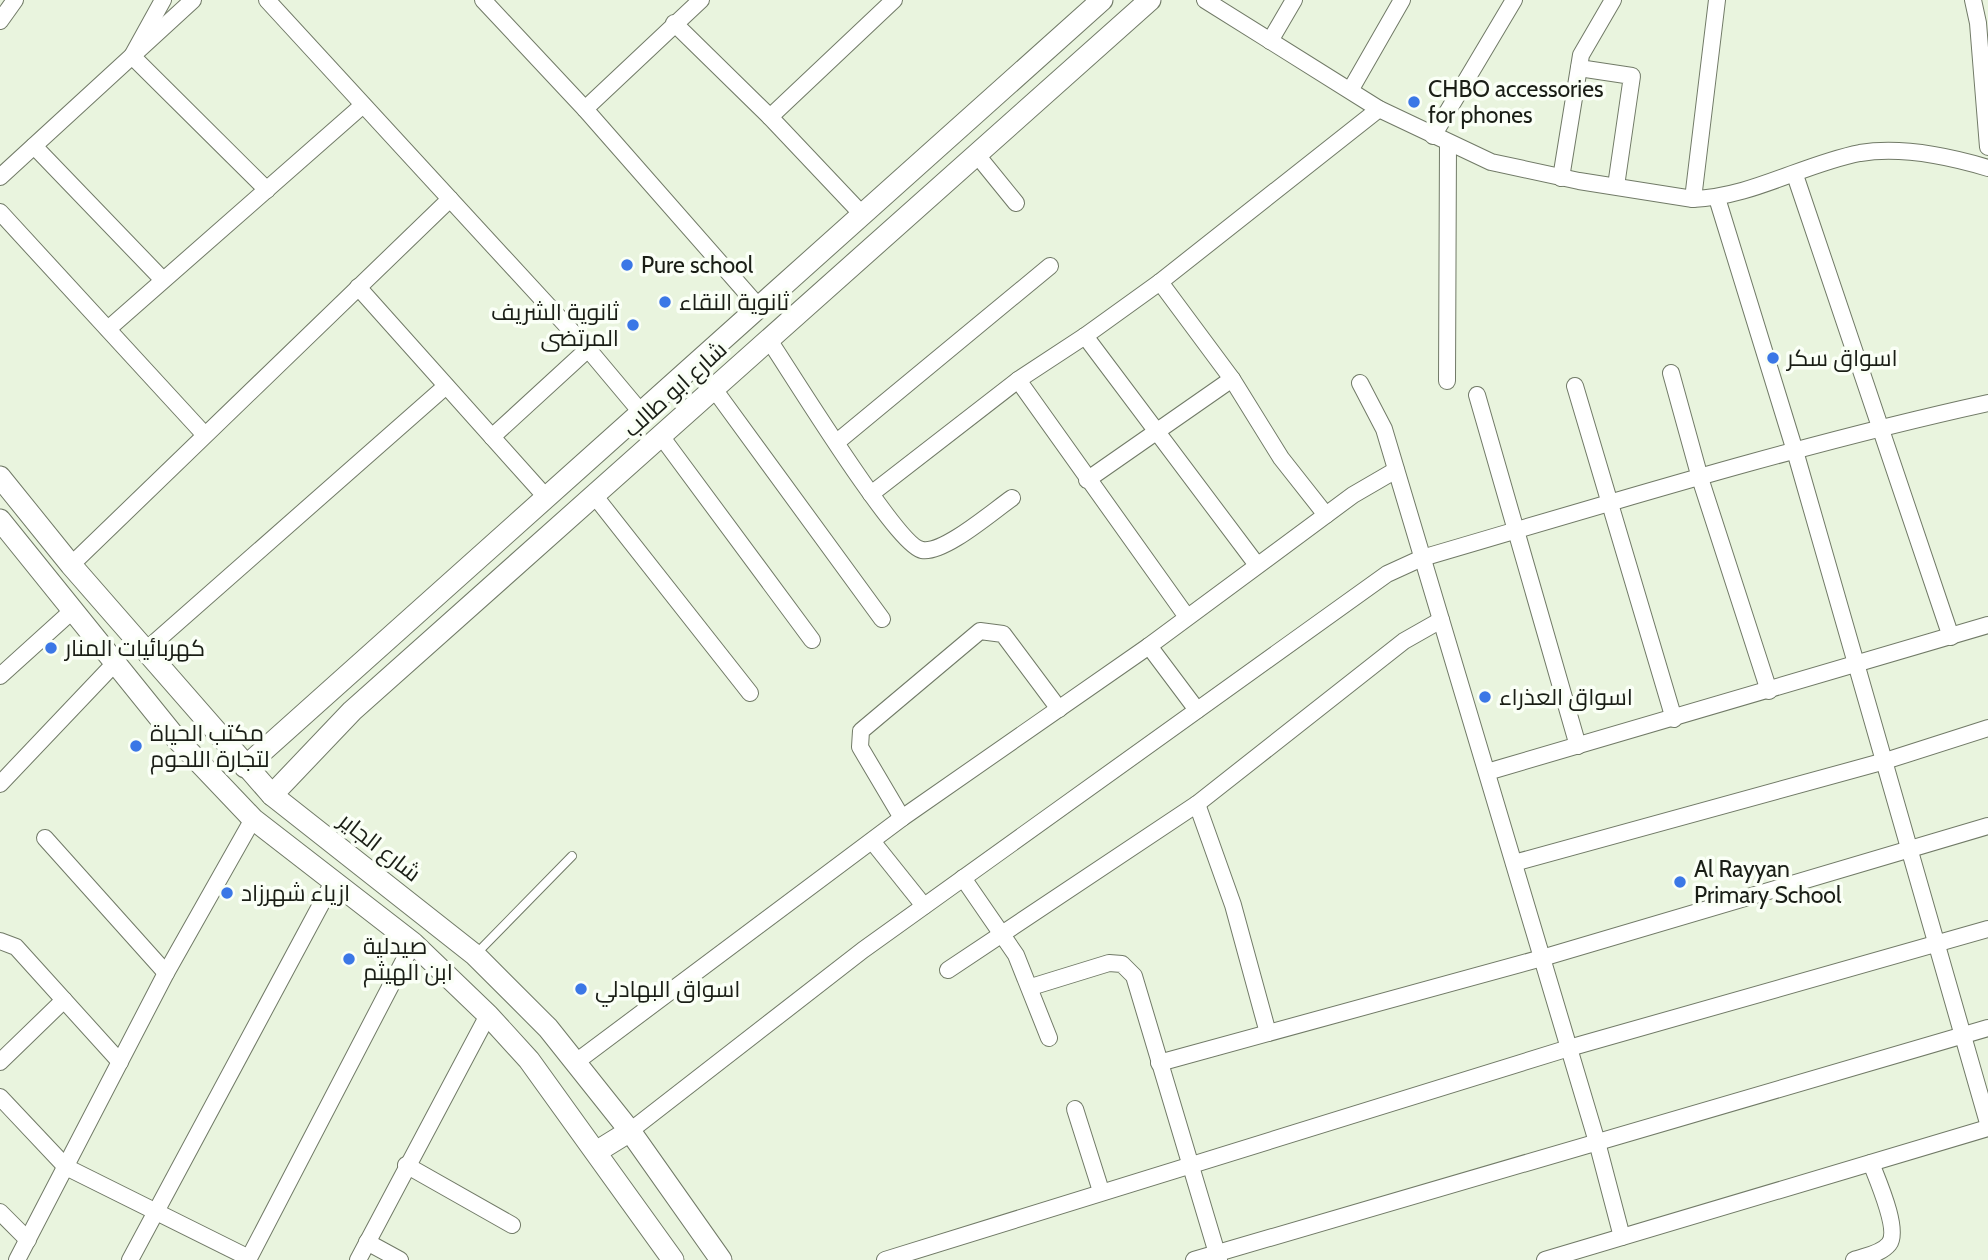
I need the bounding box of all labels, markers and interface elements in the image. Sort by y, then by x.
place label: CHBO accessories for phones [1428,75,1604,129]
marker: CHBO accessories for phones [1406,94,1422,110]
place label: Pure school [641,251,754,279]
marker: Pure school [619,257,635,273]
place label: ثانوية النقاء [679,288,789,316]
marker: ثانوية النقاء [657,294,673,310]
place label: ثانوية الشريف المرتضى [491,298,619,352]
marker: ثانوية الشريف المرتضى [625,317,641,333]
street label: شارع ابو طالب [618,335,734,444]
place label: اسواق سكر [1785,344,1898,372]
marker: اسواق سكر [1765,350,1781,366]
place label: كهربائيات المنار [63,634,205,662]
marker: كهربائيات المنار [43,640,59,656]
place label: اسواق العذراء [1499,683,1633,711]
marker: اسواق العذراء [1477,689,1493,705]
place label: مكتب الحياة لتجارة اللحوم [150,719,270,775]
marker: مكتب الحياة لتجارة اللحوم [128,738,144,754]
street label: شارع الجاير [331,805,426,889]
place label: Al Rayyan Primary School [1694,855,1842,909]
marker: Al Rayyan Primary School [1672,874,1688,890]
place label: ازياء شهرزاد [241,879,350,907]
marker: ازياء شهرزاد [219,885,235,901]
place label: صيدلية ابن الهيثم [363,932,453,988]
marker: صيدلية ابن الهيثم [341,951,357,967]
place label: اسواق البهادلي [595,975,741,1007]
marker: اسواق البهادلي [573,981,589,997]

